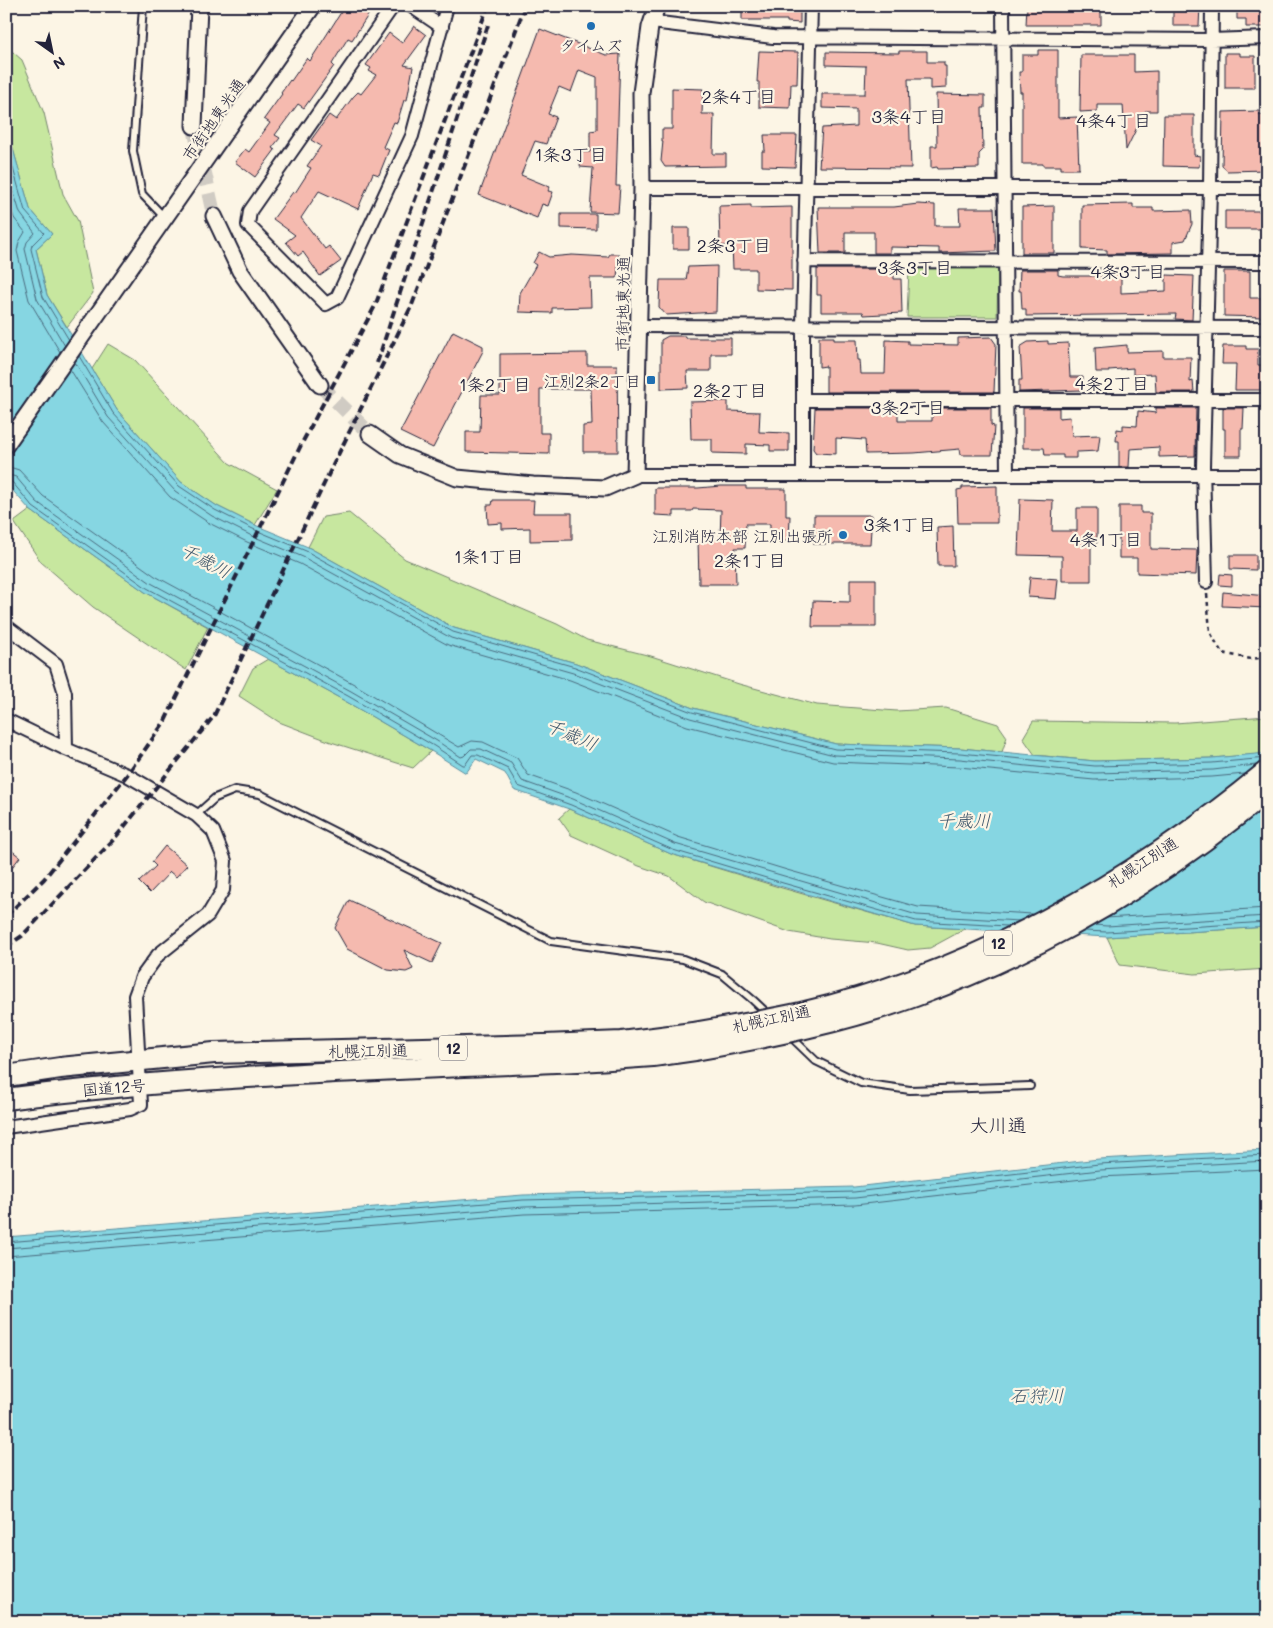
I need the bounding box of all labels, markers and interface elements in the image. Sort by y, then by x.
marker: タイムズ [585,20,597,32]
north arrow [28,28,78,78]
place label: タイムズ [560,34,622,55]
text: N [50,52,69,74]
street label: 市街地東光通 [177,74,249,164]
district label: 2条4丁目 [702,84,776,108]
district label: 3条4丁目 [871,104,947,128]
district label: 4条4丁目 [1076,108,1152,132]
district label: 1条3丁目 [535,142,607,166]
district label: 2条3丁目 [697,233,771,257]
district label: 3条3丁目 [877,255,953,279]
street label: 市街地東光通 [611,256,633,352]
district label: 4条3丁目 [1090,259,1166,283]
place label: 江別2条2丁目 [543,370,641,391]
district label: 4条2丁目 [1075,371,1149,395]
district label: 1条2丁目 [459,372,531,396]
marker: 江別2条2丁目 [645,374,657,386]
district label: 2条2丁目 [693,378,767,402]
district label: 3条2丁目 [871,395,945,419]
district label: 3条1丁目 [864,512,936,536]
place label: 江別消防本部 江別出張所 [652,525,833,546]
district label: 4条1丁目 [1070,527,1142,551]
marker: 江別消防本部 江別出張所 [837,529,849,541]
water label: 千歳川 [177,537,235,583]
district label: 1条1丁目 [454,544,524,568]
district label: 2条1丁目 [714,548,786,572]
water label: 千歳川 [542,712,602,756]
water label: 千歳川 [937,808,991,832]
street label: 札幌江別通 [1103,831,1181,893]
road number: 12 [984,930,1012,956]
street label: 札幌江別通 [730,999,812,1037]
road number: 12 [439,1036,467,1060]
street label: 札幌江別通 [328,1039,408,1061]
street label: 国道12号 [81,1074,147,1100]
district label: 大川通 [969,1112,1027,1137]
water label: 石狩川 [1010,1383,1064,1407]

